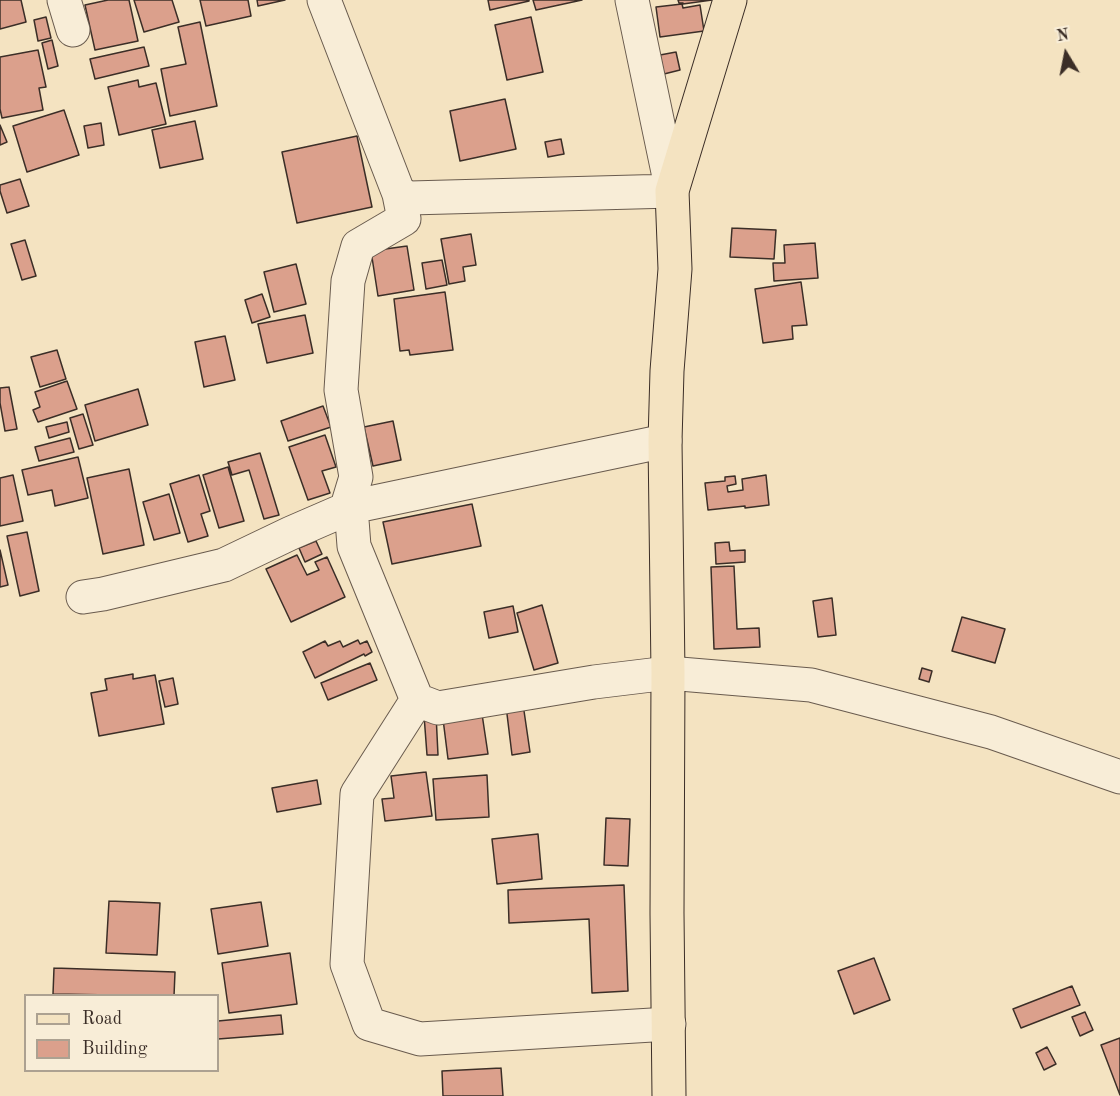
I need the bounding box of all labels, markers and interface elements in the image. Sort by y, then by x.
north arrow [1036,24,1096,84]
text: N [1055,27,1070,45]
legend [24,994,219,1072]
text: Road [82,1010,122,1028]
text: Building [82,1040,147,1058]

